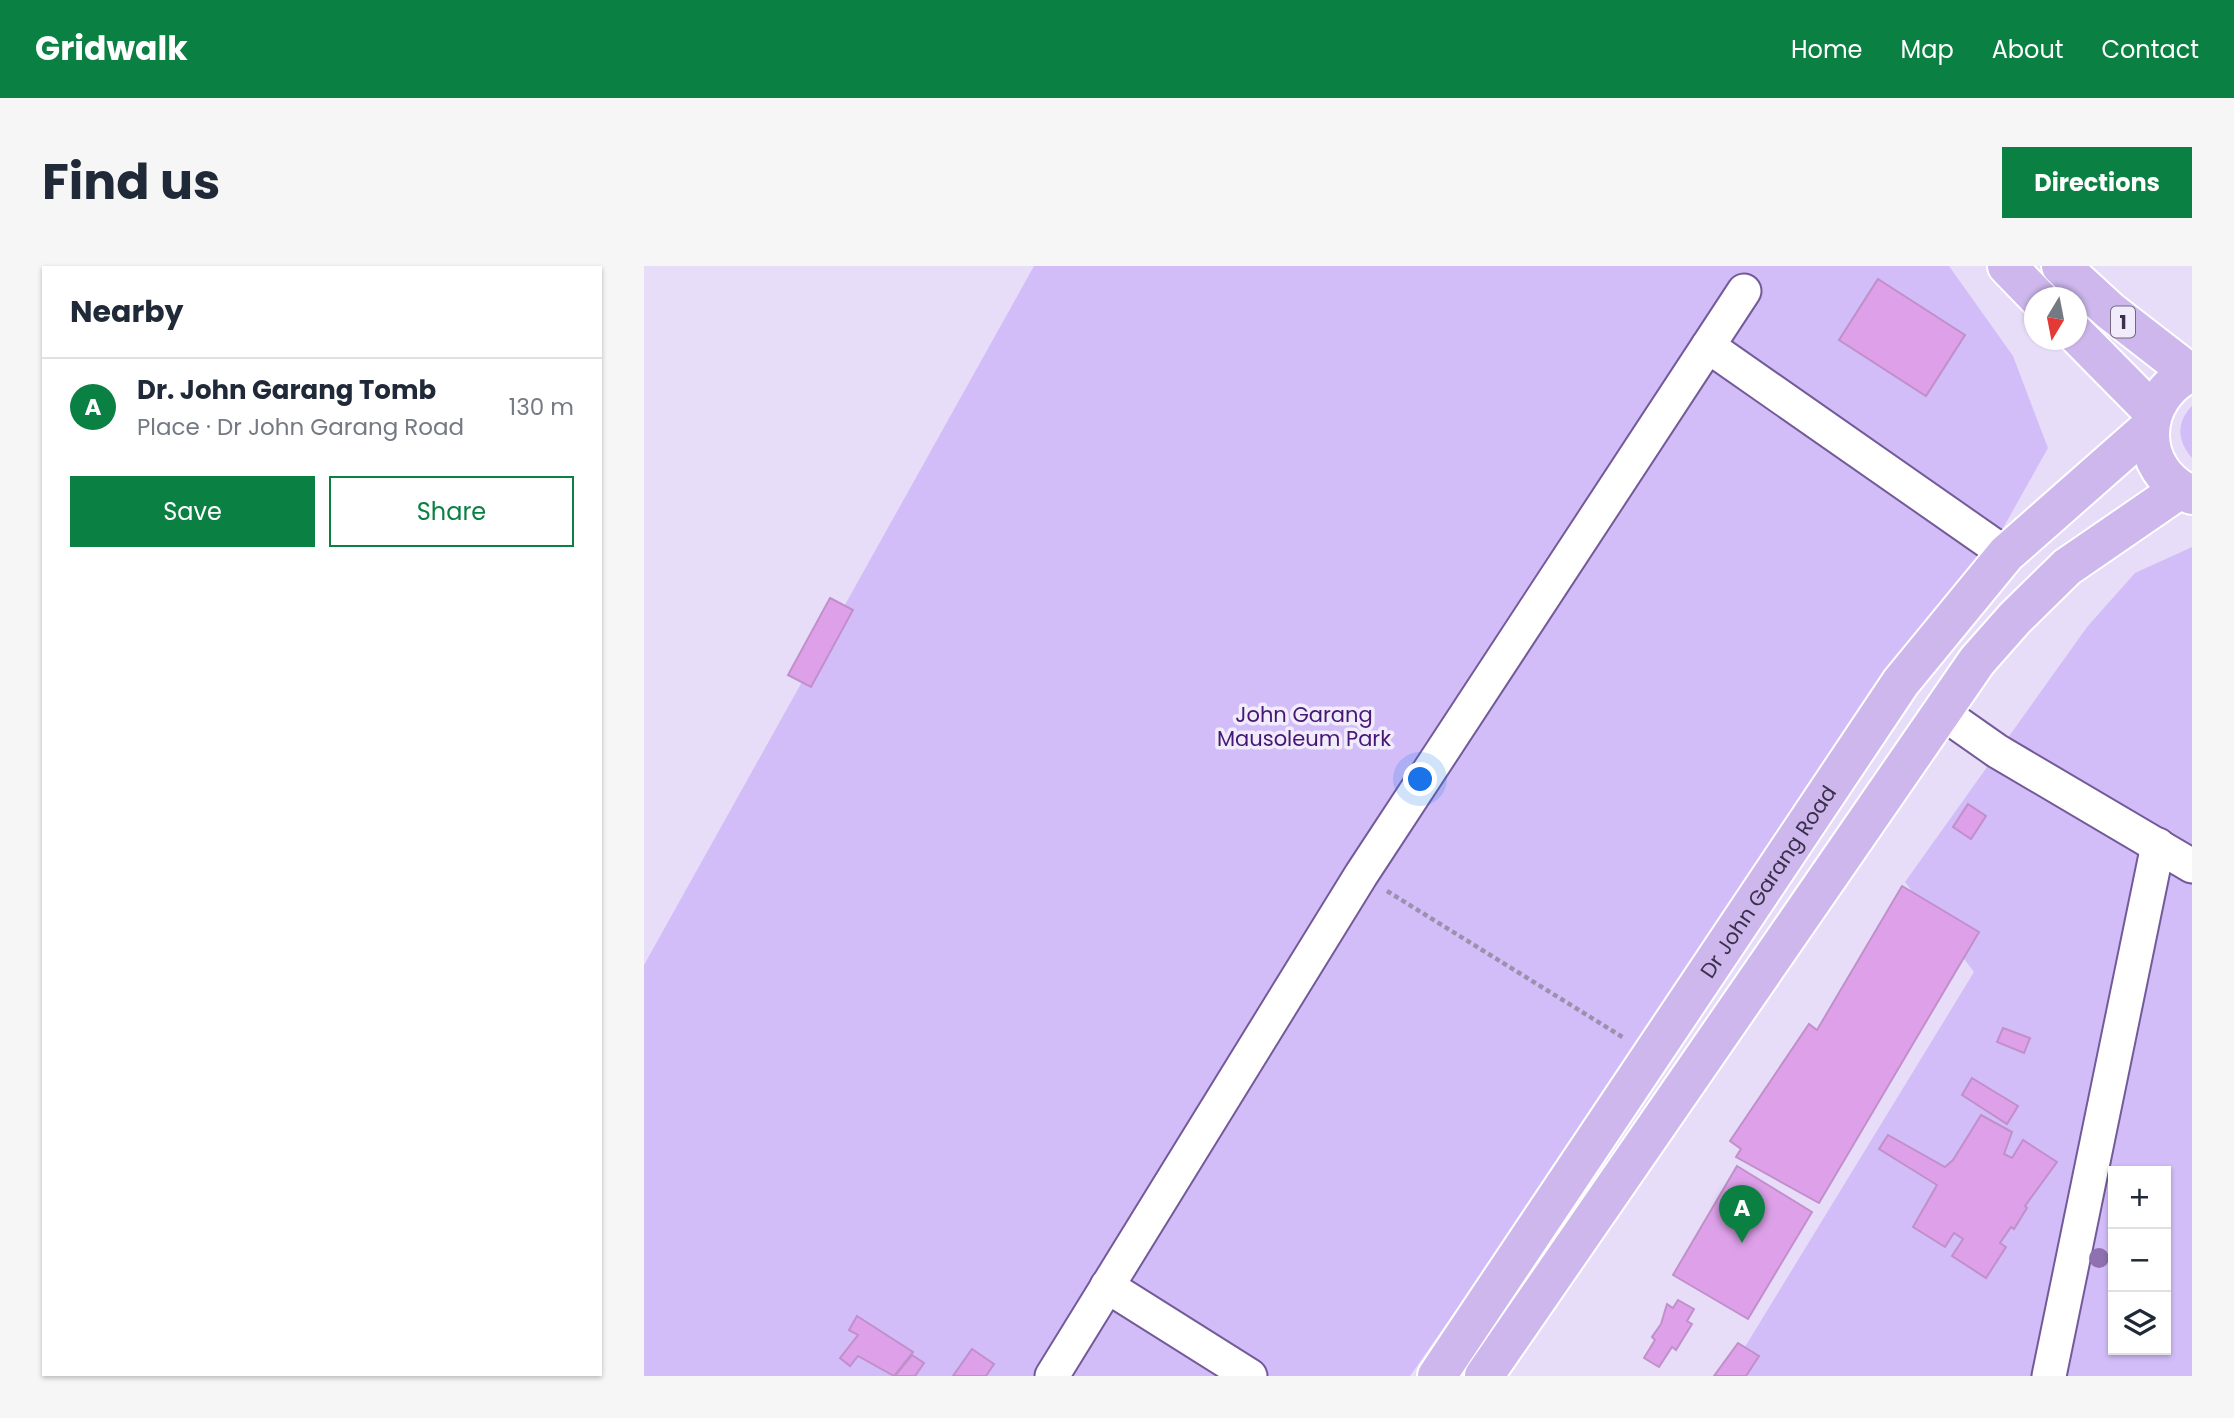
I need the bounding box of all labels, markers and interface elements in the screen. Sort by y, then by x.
text: Gridwalk [35,25,188,72]
text: Home [1791,33,1863,66]
text: Map [1901,33,1954,66]
text: About [1992,33,2063,66]
text: Contact [2101,33,2199,66]
button: Directions [2002,147,2192,218]
text: Find us [42,148,220,216]
north arrow [2024,287,2087,350]
text: Nearby [70,290,184,333]
road number: 1 [2111,306,2135,338]
text: Dr. John Garang Tomb [137,372,436,408]
text: A [85,391,101,423]
text: 130 m [509,391,574,423]
text: Place · Dr John Garang Road [137,411,464,443]
button: Save [70,476,315,547]
button: Share [329,476,574,547]
park label: John Garang Mausoleum Park [1217,700,1391,753]
your location [1403,762,1437,796]
street label: Dr John Garang Road [1693,779,1843,983]
map controls [2108,1166,2171,1355]
button: + [2108,1166,2171,1229]
pin: A [1719,1185,1765,1243]
button: − [2108,1229,2171,1292]
button: layers [2108,1292,2171,1355]

